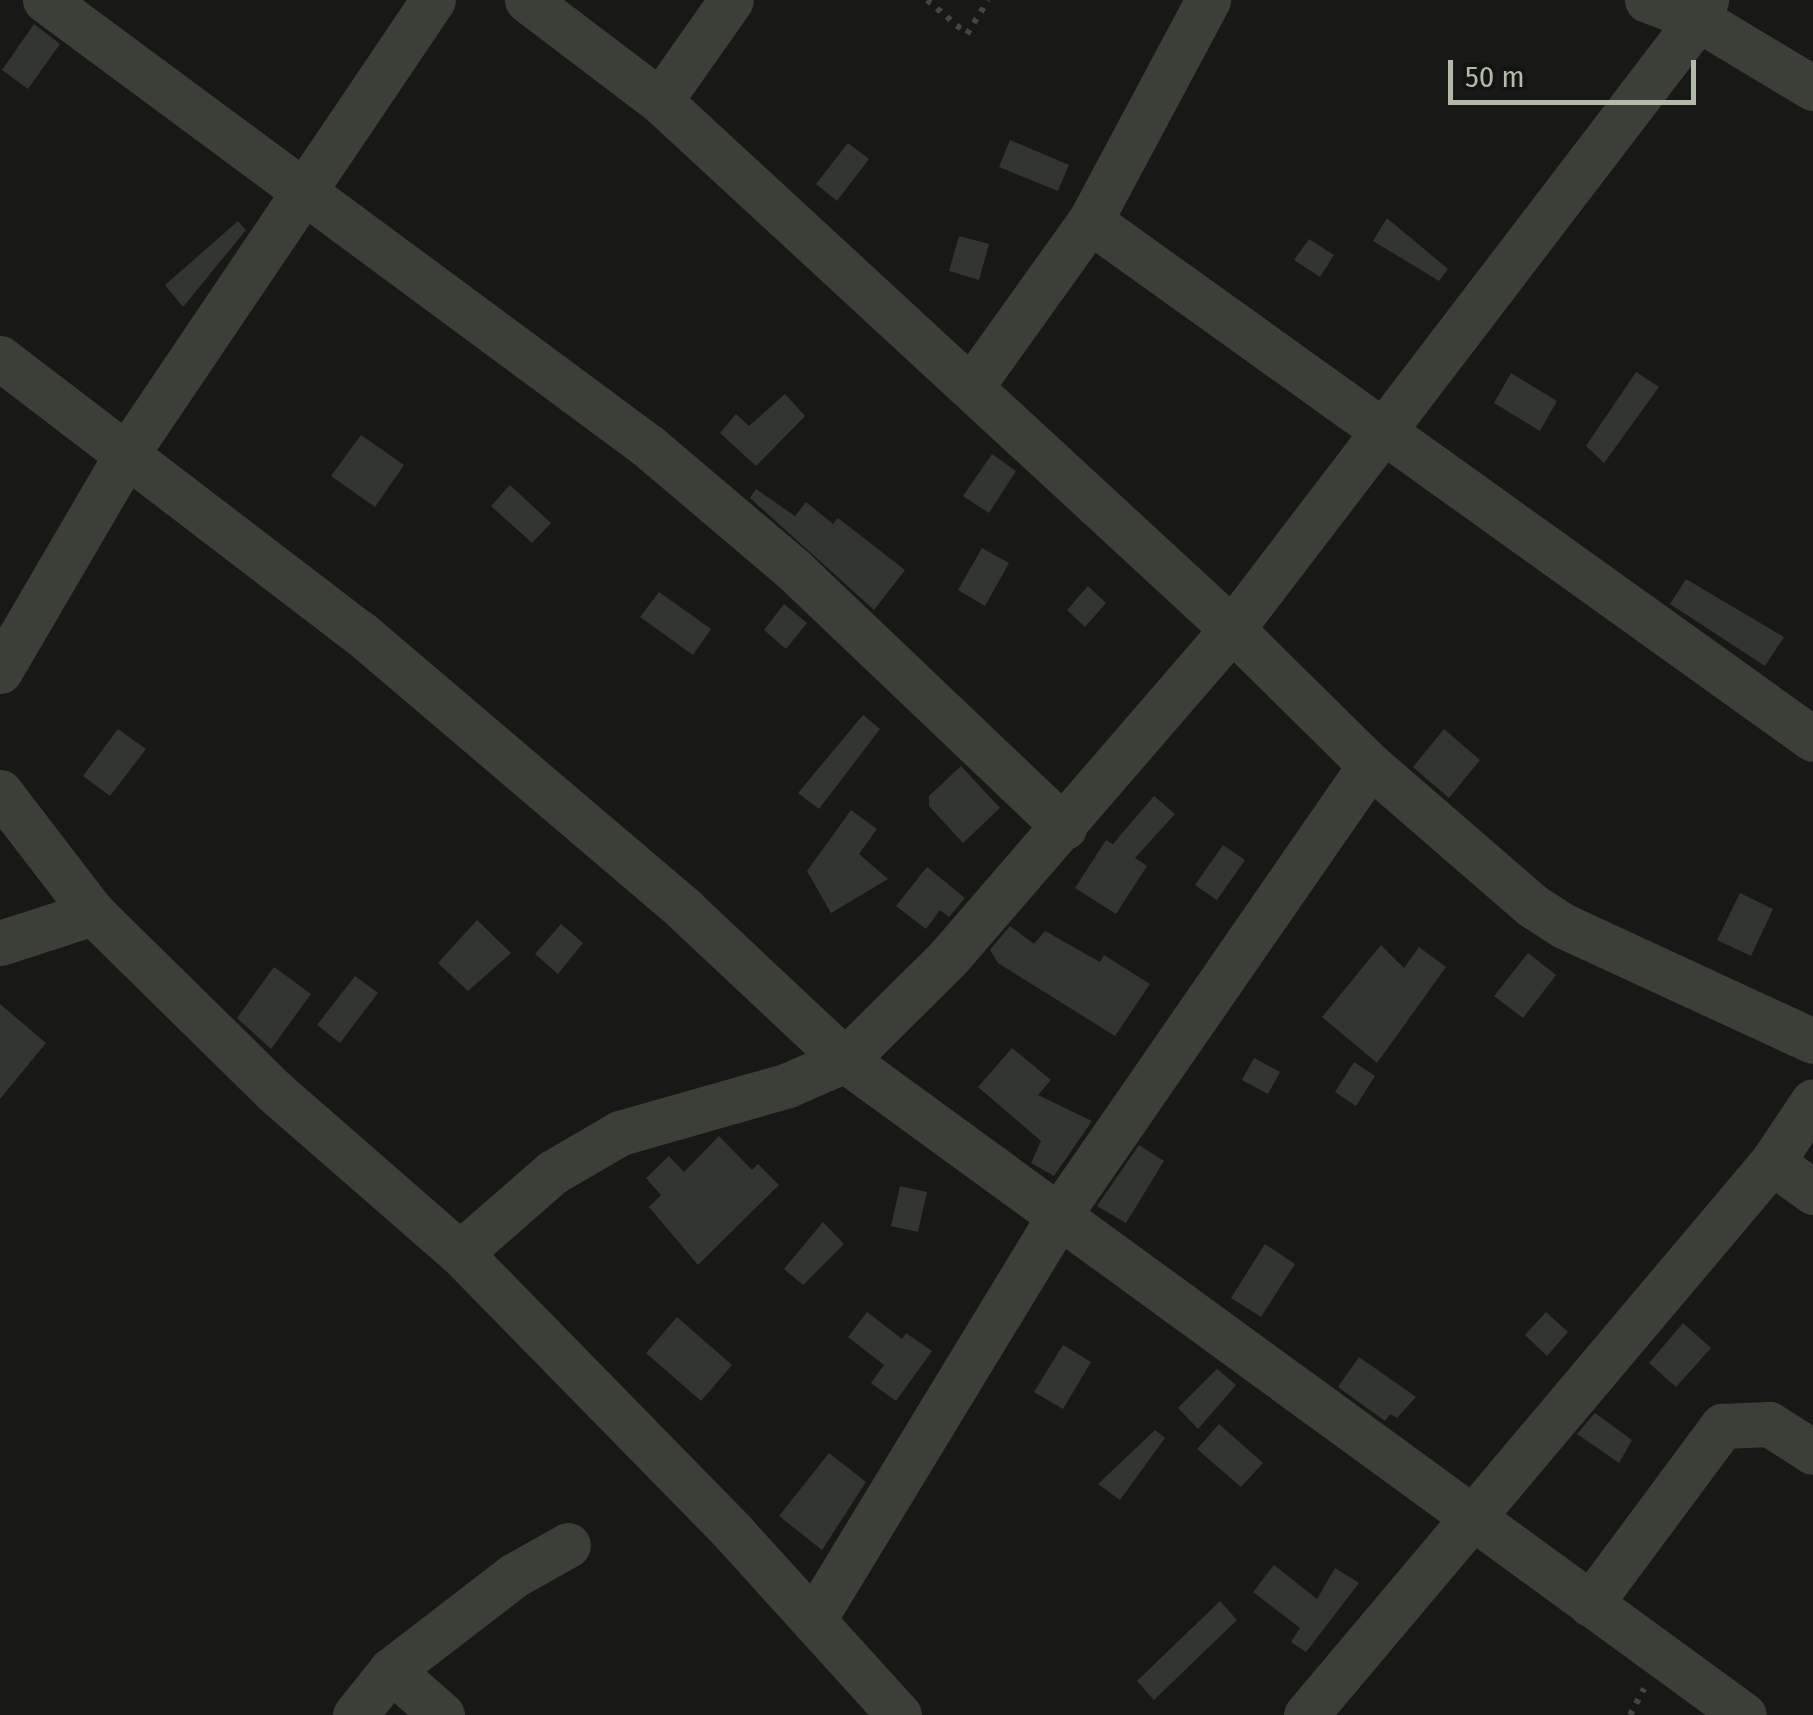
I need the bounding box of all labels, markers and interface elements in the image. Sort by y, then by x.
scale bar [1453,40,1700,102]
text: 50 m [1465,59,1525,95]

